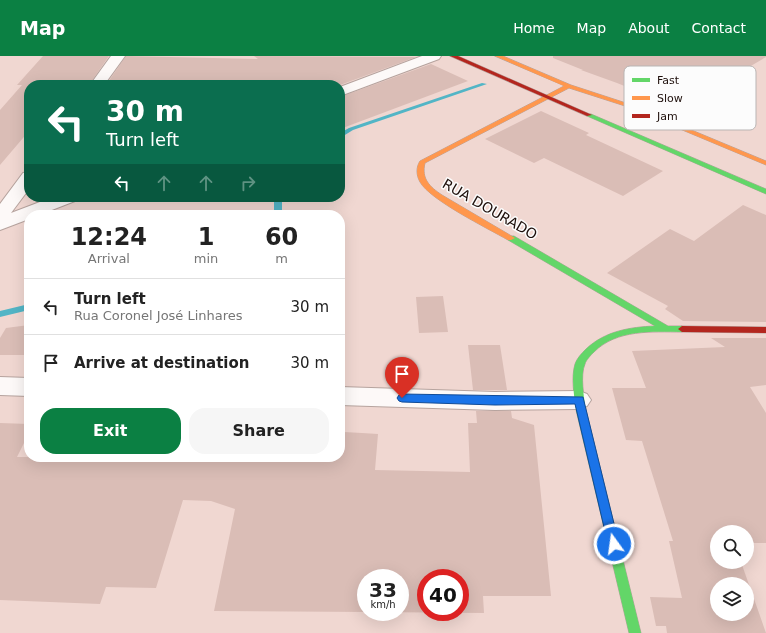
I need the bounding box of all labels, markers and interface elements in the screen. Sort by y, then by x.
text: Map [20,17,65,39]
text: Home [513,20,555,36]
text: Map [577,20,606,36]
text: About [628,20,670,36]
text: Contact [692,20,746,36]
legend [624,66,756,130]
text: Fast [657,74,680,87]
text: Slow [657,92,683,105]
text: 30 m [106,95,184,128]
icon: left [40,96,92,148]
text: Jam [656,110,678,123]
text: Turn left [106,129,179,150]
icon: left [111,172,133,194]
icon: ahead [153,172,175,194]
icon: ahead [195,172,217,194]
icon: right [237,172,259,194]
street label: RUA DOURADO [440,175,540,243]
text: 12:24 [71,223,147,251]
text: 1 [198,223,214,251]
text: 60 [265,223,298,251]
text: Arrival [88,251,130,266]
text: min [194,251,218,266]
text: m [275,251,288,266]
text: Turn left [74,290,146,308]
icon: left [40,296,62,318]
text: 30 m [291,298,329,316]
text: Rua Coronel José Linhares [74,308,243,323]
icon: arrive [40,352,62,374]
text: Arrive at destination [74,354,249,372]
text: 30 m [291,354,329,372]
pin [385,357,419,398]
icon: arrive [391,363,413,385]
button: Exit [40,408,181,454]
button: Share [189,408,329,454]
position arrow [593,523,635,565]
map controls [710,525,754,621]
button: search [710,525,754,569]
speed limit sign: 40 [417,569,469,621]
button: layers [710,577,754,621]
text: 33 [369,578,397,602]
text: km/h [370,599,396,610]

